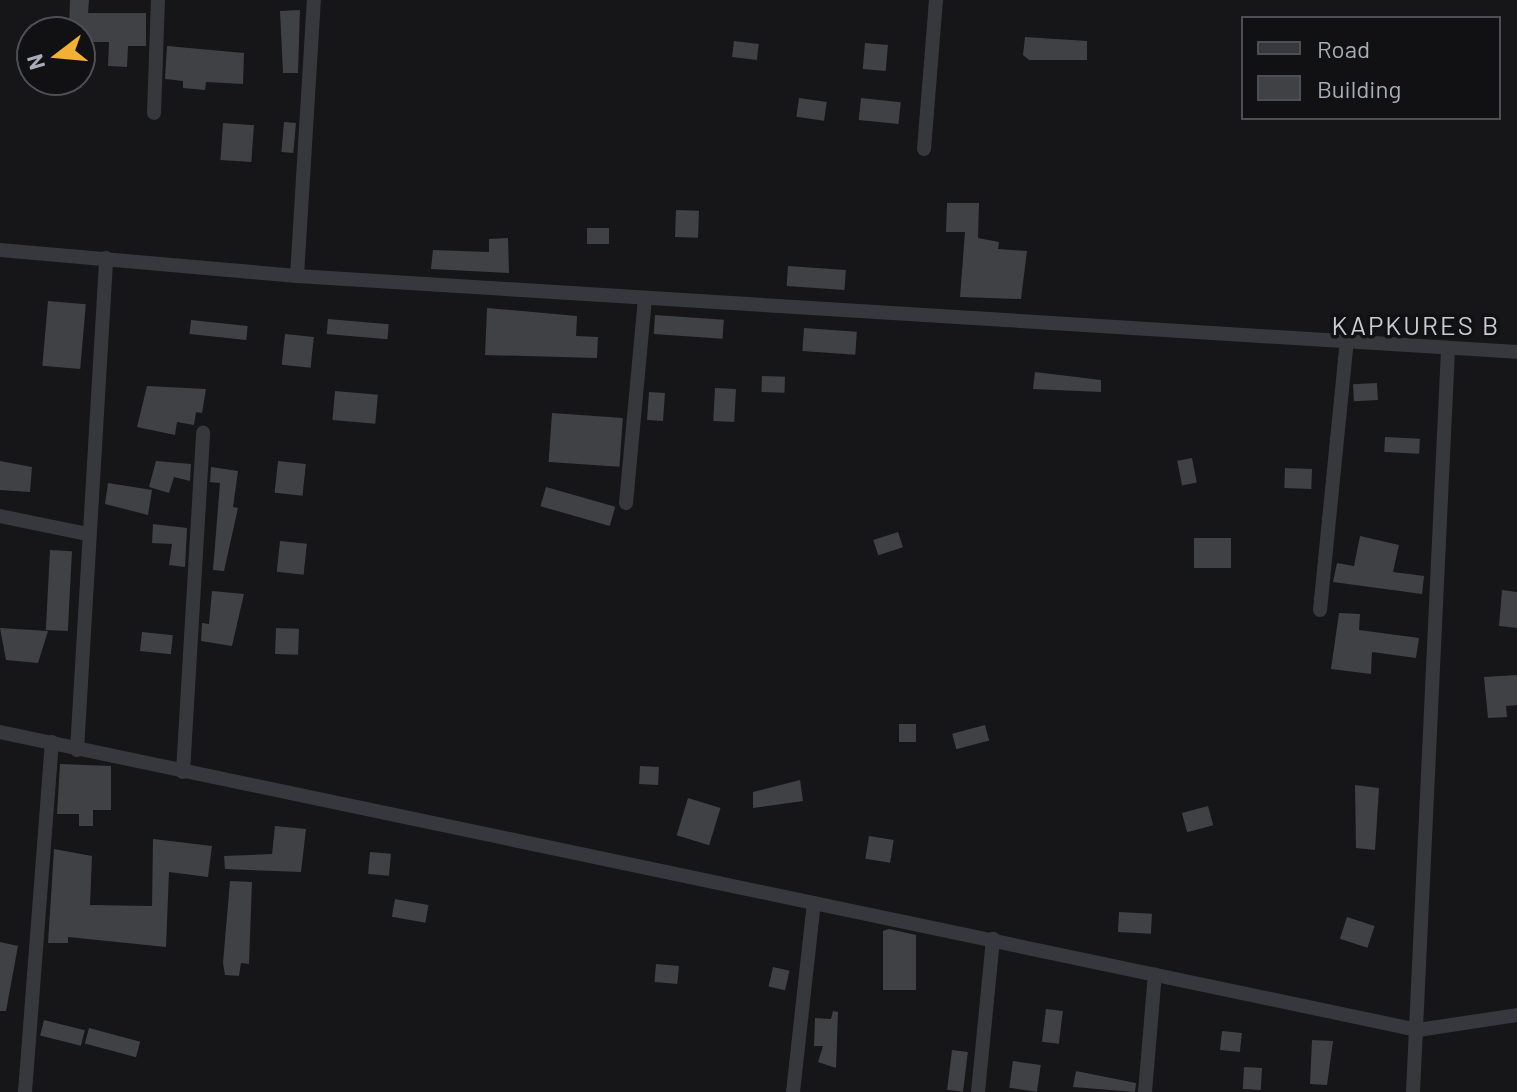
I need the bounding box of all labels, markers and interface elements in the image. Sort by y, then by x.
north arrow [16,16,96,96]
legend [1241,16,1501,120]
text: Road [1317,34,1370,63]
text: N [20,51,49,73]
text: Building [1317,74,1401,103]
district label: KAPKURES B [1332,309,1500,341]

